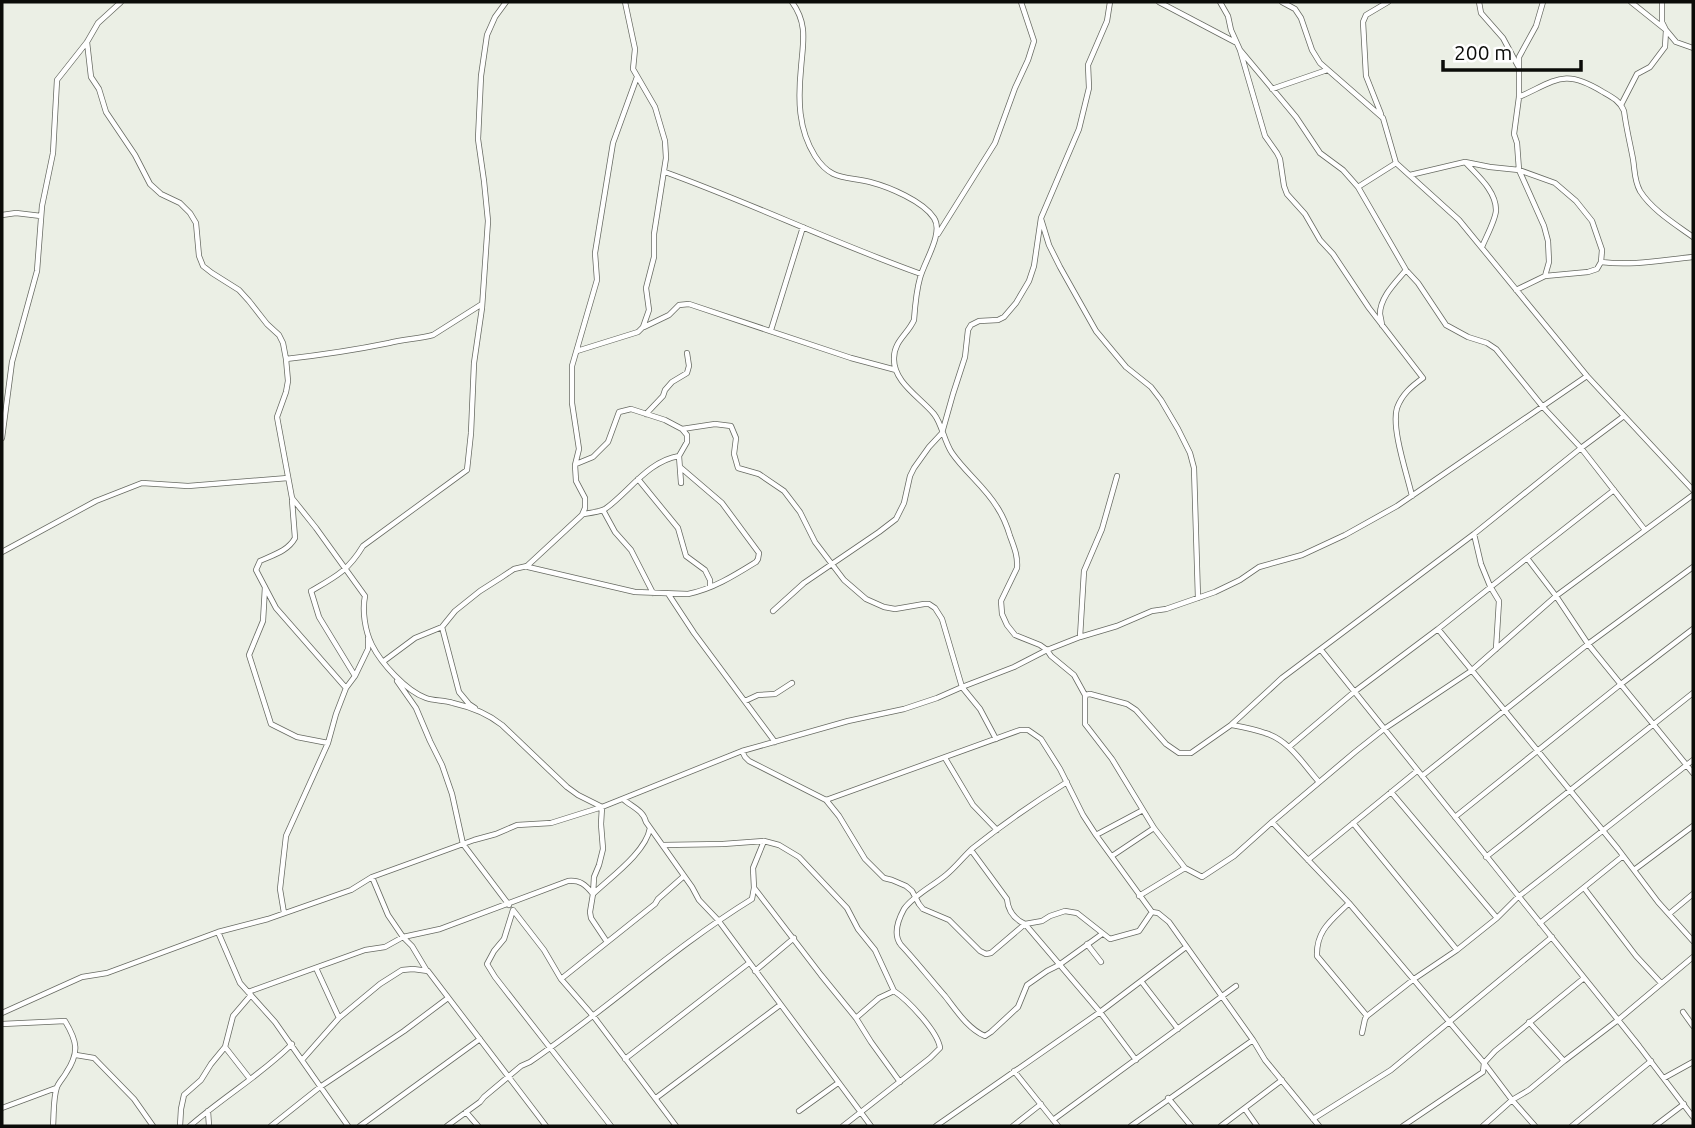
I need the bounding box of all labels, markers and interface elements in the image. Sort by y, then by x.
scale bar [1443,28,1581,72]
text: 200 m [1454,40,1512,64]

